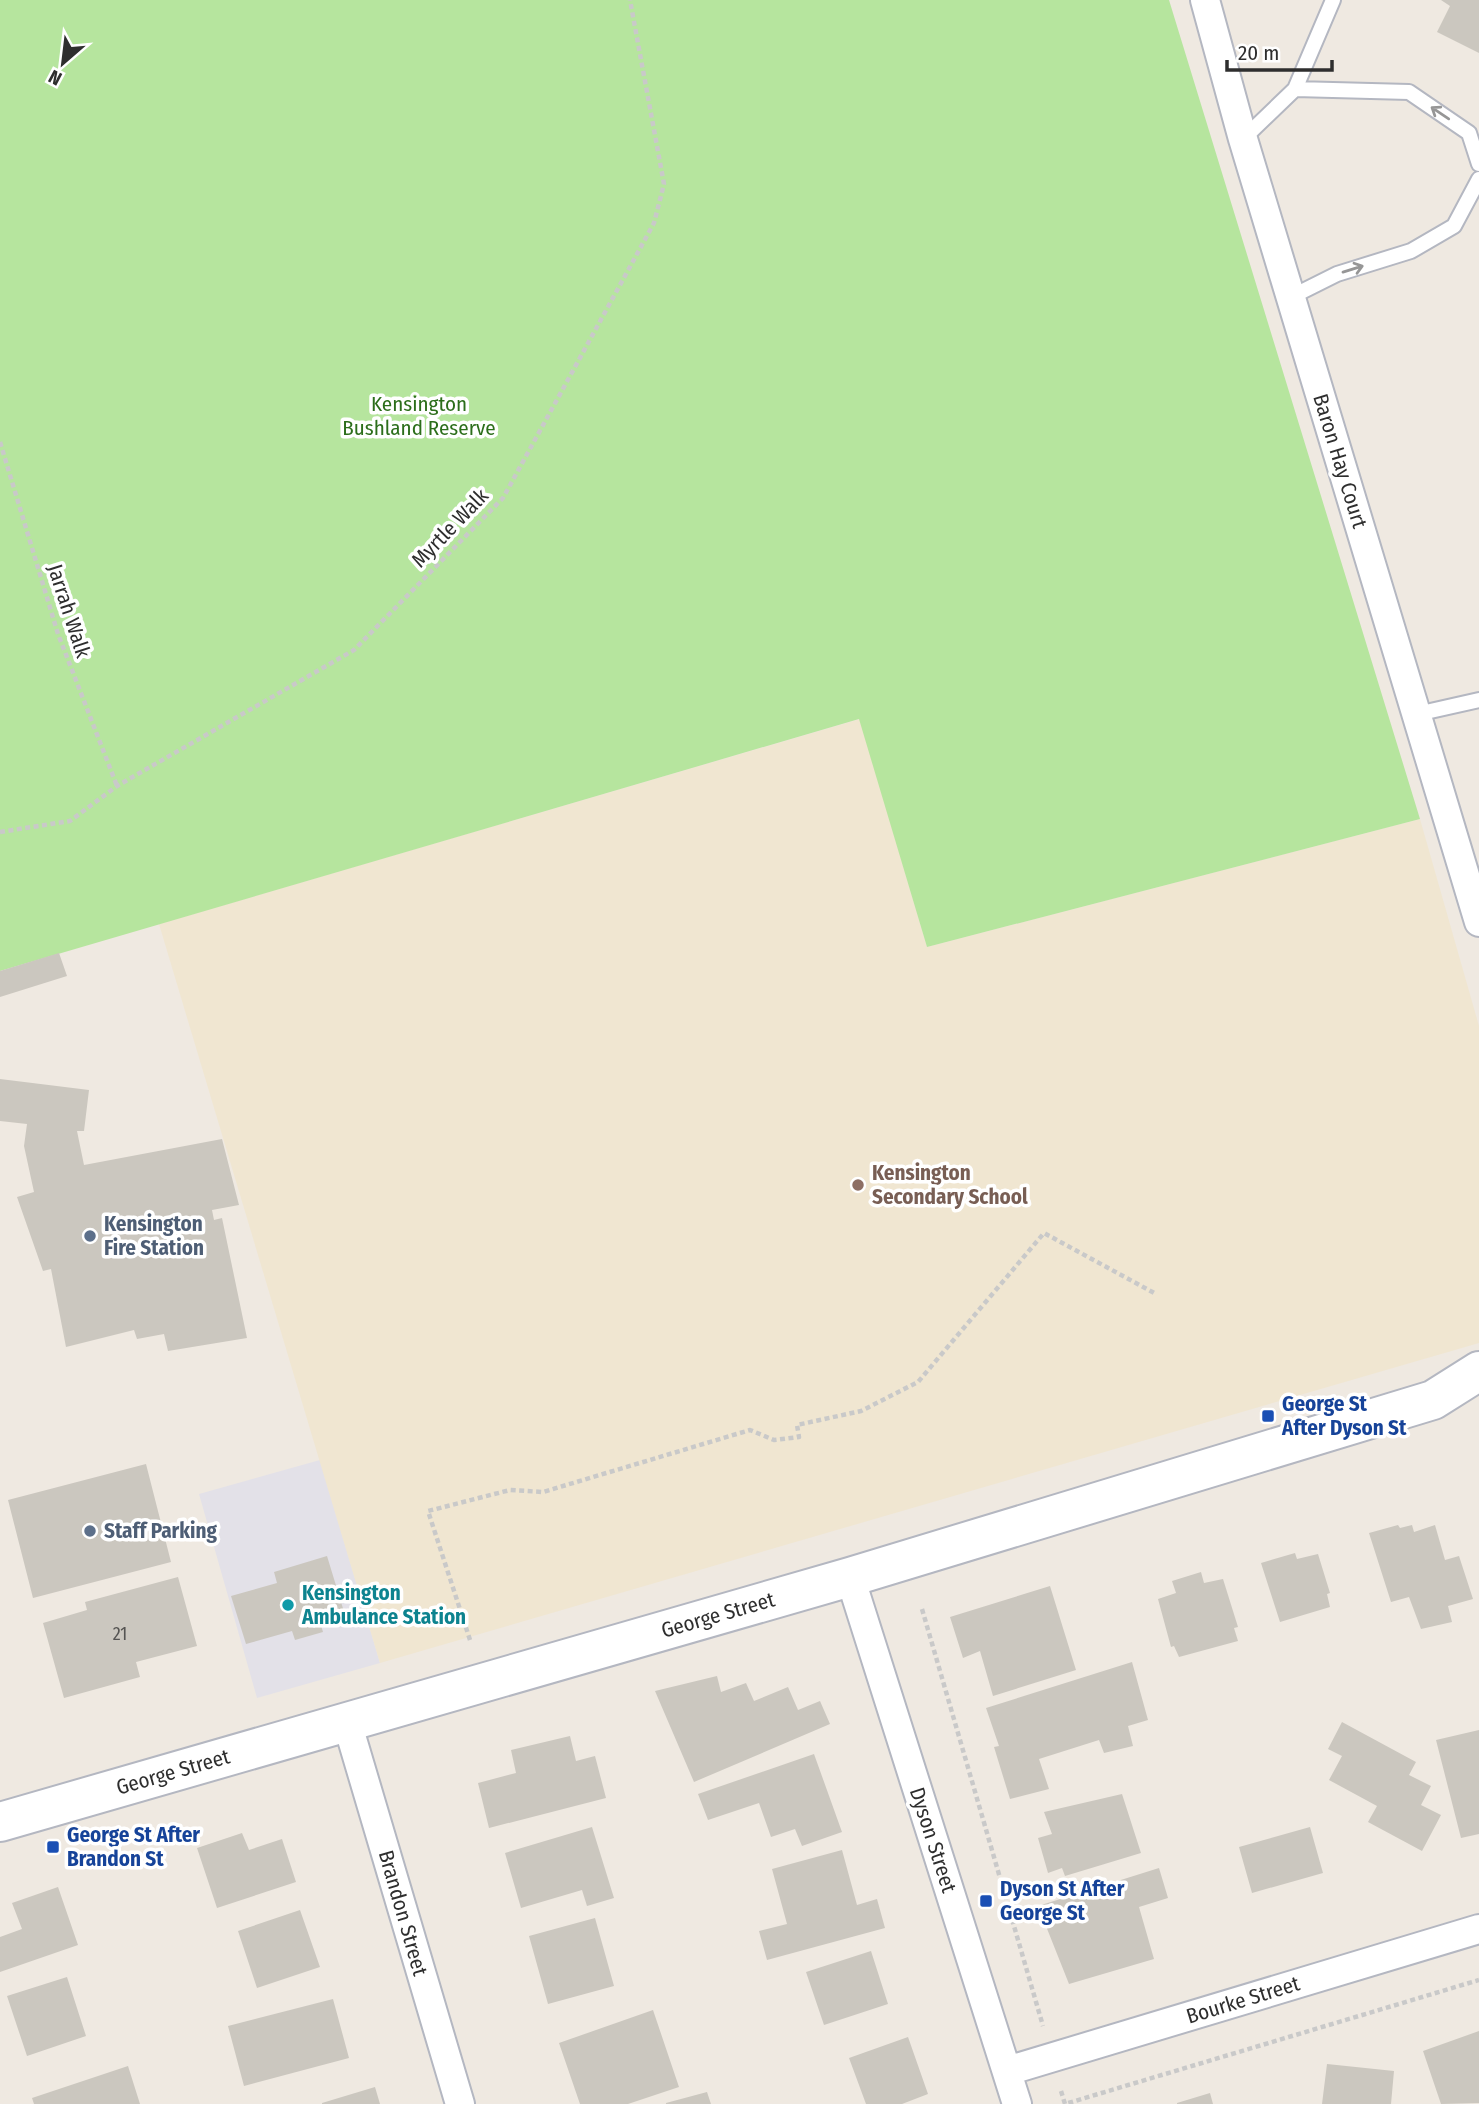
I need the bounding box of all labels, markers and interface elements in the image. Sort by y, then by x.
north arrow [28,28,98,98]
scale bar [1227,28,1332,72]
text: 20 m [1238,40,1279,66]
text: N [45,65,66,90]
one-way arrow [1431,106,1450,120]
one-way arrow [1341,262,1363,275]
park label: Kensington Bushland Reserve [342,391,496,441]
street label: Baron Hay Court [1307,391,1373,531]
street label: Myrtle Walk [406,483,494,573]
street label: Jarrah Walk [42,561,96,661]
place label: Kensington Secondary School [872,1160,1028,1210]
marker: Kensington Secondary School [850,1177,866,1193]
place label: Kensington Fire Station [104,1211,204,1261]
marker: Kensington Fire Station [82,1228,98,1244]
place label: George St After Dyson St [1281,1391,1407,1441]
marker: George St After Dyson St [1260,1408,1276,1424]
place label: Staff Parking [104,1518,217,1544]
marker: Staff Parking [82,1523,98,1539]
place label: Kensington Ambulance Station [301,1580,466,1630]
street label: George Street [658,1586,778,1644]
marker: Kensington Ambulance Station [280,1597,296,1613]
house number: 21 [113,1623,127,1645]
street label: George Street [113,1743,233,1801]
street label: Dyson Street [904,1784,962,1896]
place label: George St After Brandon St [67,1822,200,1872]
marker: George St After Brandon St [45,1839,61,1855]
street label: Brandon Street [373,1847,433,1979]
place label: Dyson St After George St [1000,1876,1125,1926]
marker: Dyson St After George St [978,1893,994,1909]
street label: Bourke Street [1183,1970,1303,2030]

